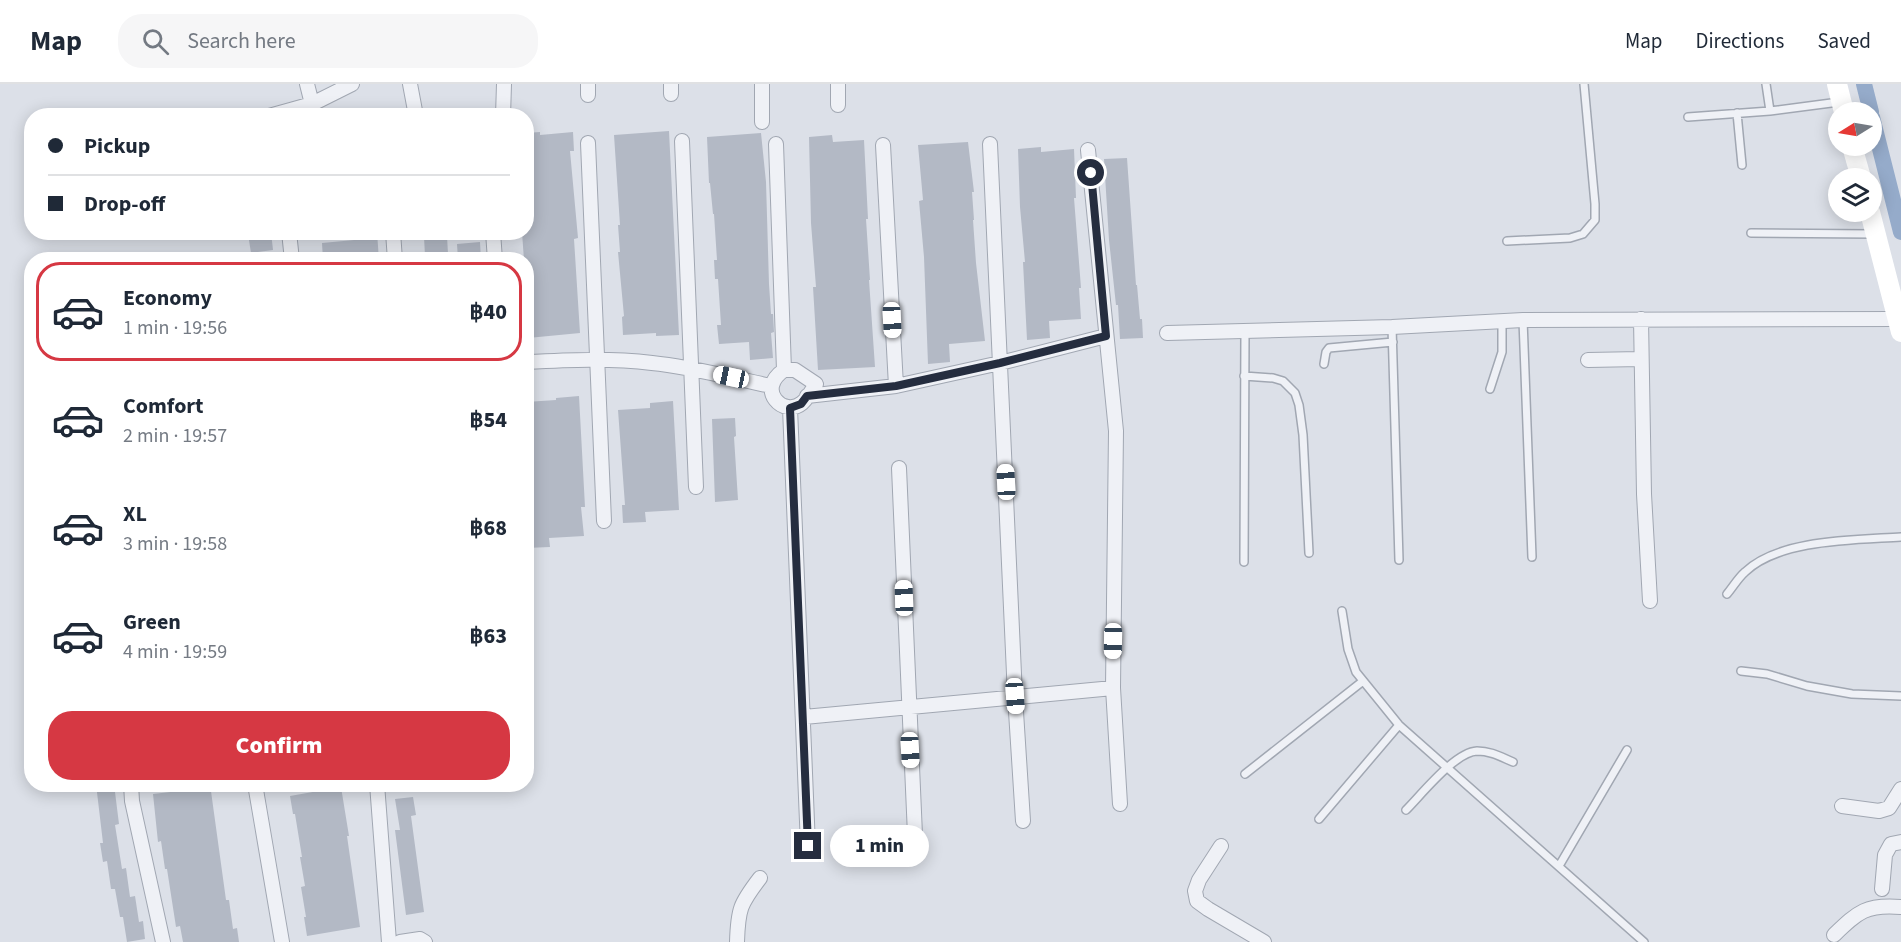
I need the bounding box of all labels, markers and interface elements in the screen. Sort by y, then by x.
search box [118,14,538,68]
text: Map [30,21,82,61]
icon: search [139,25,172,58]
text: Search here [187,25,296,57]
text: Map [1625,26,1663,56]
text: Directions [1696,26,1784,56]
text: Saved [1817,26,1871,56]
north arrow [1828,102,1882,156]
map controls [1828,102,1882,222]
text: Pickup [84,130,150,162]
route start [1077,159,1104,186]
button: layers [1828,168,1882,222]
text: Drop-off [84,188,165,220]
text: Economy [123,282,212,314]
icon: car [51,285,105,339]
text: ฿40 [470,296,507,328]
car [882,302,902,338]
text: 1 min · 19:56 [123,314,227,342]
car [712,364,750,390]
text: Comfort [123,390,204,422]
icon: car [51,393,105,447]
text: ฿54 [470,404,507,436]
text: 2 min · 19:57 [123,422,227,450]
car [996,464,1016,500]
text: XL [123,498,147,530]
icon: car [51,501,105,555]
text: ฿68 [470,512,507,544]
text: 3 min · 19:58 [123,530,227,558]
car [894,580,914,616]
text: Green [123,606,181,638]
icon: car [51,609,105,663]
text: ฿63 [470,620,507,652]
car [1104,623,1122,659]
text: 4 min · 19:59 [123,638,227,666]
car [1005,677,1025,715]
button: Confirm [48,711,510,780]
car [900,732,920,768]
callout: 1 min [829,825,928,867]
route end [794,832,821,859]
text: 1 min [855,832,904,860]

